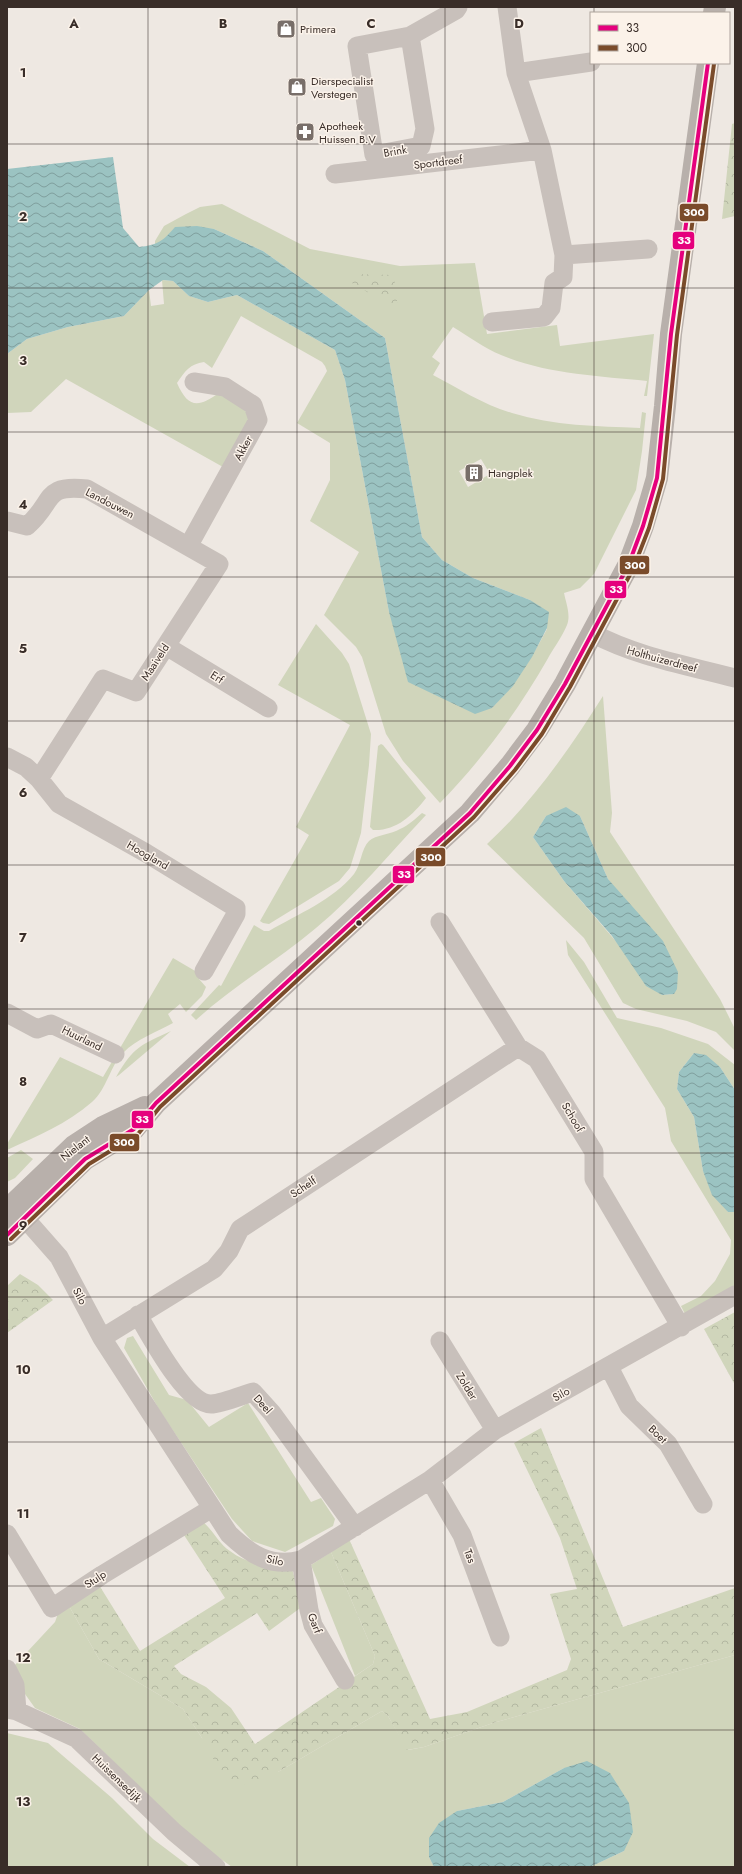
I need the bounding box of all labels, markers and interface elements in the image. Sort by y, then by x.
legend [590,12,730,64]
text: A [68,14,79,33]
text: B [219,14,228,33]
text: C [366,14,376,33]
text: D [514,14,524,33]
shop icon: Primera [275,18,297,40]
text: 33 [626,19,640,37]
place label: Primera [300,21,336,37]
text: 300 [626,39,647,57]
text: 1 [20,63,26,82]
place label: Dierspecialist Verstegen [311,73,373,102]
shop icon: Dierspecialist Verstegen [286,76,308,98]
place label: Apotheek Huissen B.V [319,118,376,147]
pharmacy icon: Apotheek Huissen B.V [294,121,316,143]
street label: Brink [382,141,408,161]
street label: Sportdreef [413,151,464,173]
line badge: 300 [679,203,709,222]
text: 300 [683,204,705,220]
text: 2 [19,207,27,226]
line badge: 33 [672,231,695,250]
text: 33 [677,232,691,248]
text: 3 [19,351,27,370]
street label: Akker [230,432,256,463]
building icon: Hangplek [463,462,485,484]
place label: Hangplek [488,465,533,481]
street label: Landouwen [83,484,137,522]
text: 4 [18,495,28,514]
line badge: 300 [619,555,650,575]
text: 300 [624,557,646,573]
line badge: 33 [604,580,627,599]
text: 33 [609,581,623,597]
text: 5 [19,639,27,658]
street label: Maaiveld [137,640,173,684]
street label: Holthuizerdreef [625,642,700,676]
street label: Erf [207,667,227,688]
text: 6 [19,783,28,802]
street label: Hoogland [124,837,172,873]
line badge: 300 [415,847,446,867]
text: 300 [420,849,442,865]
line badge: 33 [392,865,415,884]
text: 33 [397,866,411,882]
unlabelled marker [354,918,364,928]
text: 7 [19,928,27,947]
street label: Huurland [59,1021,105,1055]
text: 8 [19,1072,27,1091]
street label: Schoof [558,1099,589,1136]
line badge: 33 [131,1110,154,1129]
text: 33 [135,1111,149,1127]
street label: Nielant [57,1131,93,1165]
line badge: 300 [109,1133,140,1152]
text: 300 [113,1134,135,1150]
street label: Schelf [287,1172,320,1202]
text: 9 [19,1216,28,1235]
street label: Silo [69,1285,91,1307]
text: 10 [15,1360,31,1379]
street label: Zolder [452,1369,482,1403]
street label: Silo [549,1383,573,1405]
street label: Deel [250,1391,276,1417]
street label: Boet [645,1421,671,1447]
text: 11 [16,1504,30,1523]
street label: Tas [460,1547,480,1566]
street label: Silo [265,1550,285,1570]
street label: Stulp [81,1566,109,1592]
street label: Garf [304,1610,327,1636]
text: 12 [15,1648,31,1667]
street label: Huissensedijk [89,1750,146,1806]
text: 13 [16,1792,30,1811]

